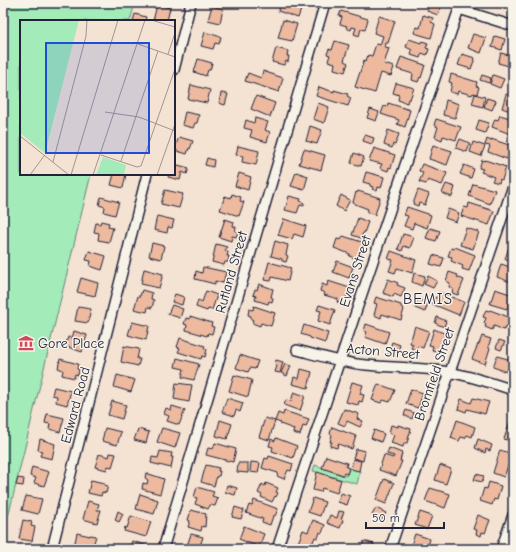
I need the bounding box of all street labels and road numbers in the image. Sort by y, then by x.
street label: Rutland Street [212,228,252,315]
street label: Evans Street [336,232,375,309]
street label: Bromfield Street [411,324,459,423]
street label: Acton Street [346,340,421,363]
street label: Edward Road [57,365,94,445]

